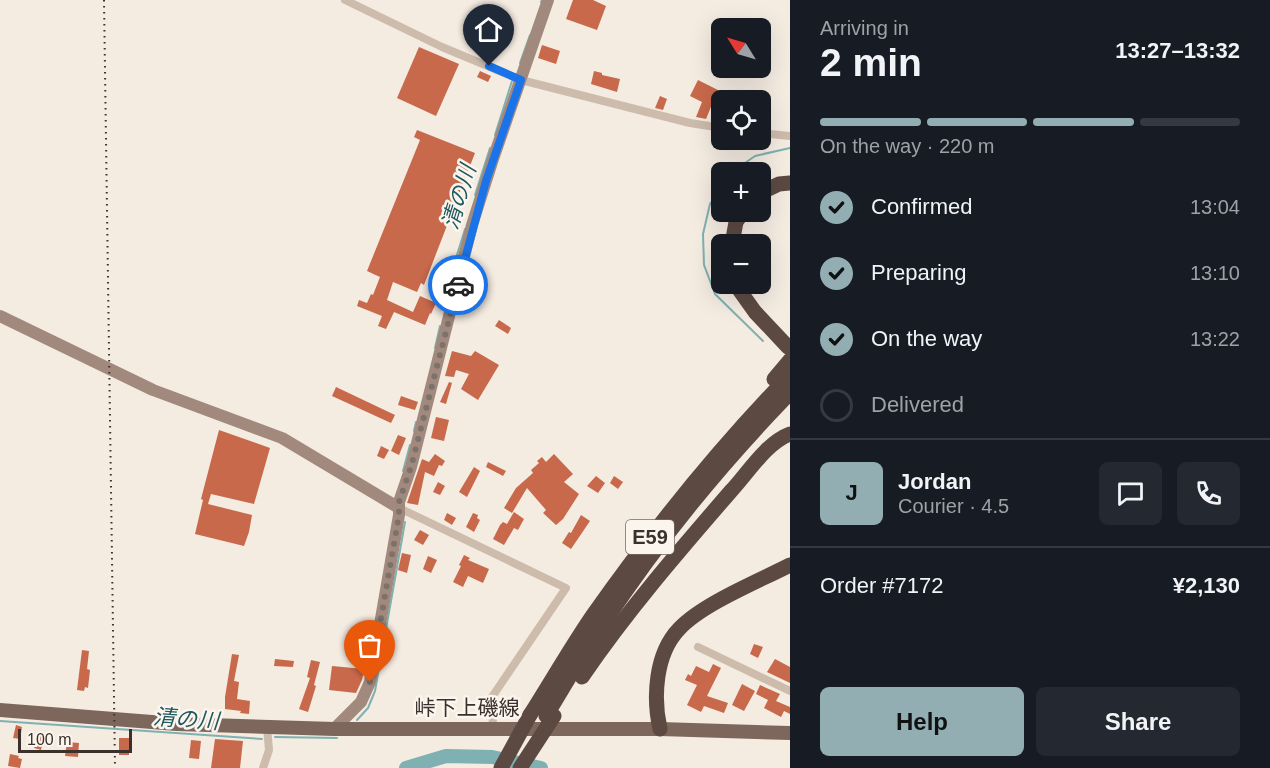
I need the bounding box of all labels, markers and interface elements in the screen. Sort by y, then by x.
pin [463,4,514,66]
icon: home [472,13,505,46]
text: Arriving in [820,17,909,39]
north arrow [711,18,771,78]
map controls [711,18,771,294]
text: 13:27–13:32 [1115,38,1240,63]
text: 2 min [820,41,922,84]
button: locate [711,90,771,150]
text: On the way · 220 m [820,135,995,157]
water label: 清の川 [437,160,481,232]
button: + [711,162,771,222]
icon: check [820,191,853,224]
text: Confirmed [871,194,972,219]
text: 13:04 [1190,196,1240,218]
button: − [711,234,771,294]
courier [428,255,488,315]
icon: check [820,257,853,290]
text: Preparing [871,260,966,285]
text: 13:10 [1190,262,1240,284]
icon: car [442,269,475,302]
icon: check [820,323,853,356]
text: On the way [871,326,982,351]
text: 13:22 [1190,328,1240,350]
text: Delivered [871,392,964,417]
button: chat [1099,462,1162,525]
button: phone [1177,462,1240,525]
text: Jordan [898,469,971,494]
text: J [845,480,858,505]
text: Courier · 4.5 [898,495,1009,517]
road number: E59 [626,520,674,554]
text: Order #7172 [820,573,944,598]
text: ¥2,130 [1173,573,1240,598]
pin [344,620,395,682]
icon: bag [353,629,386,662]
button: Help [820,687,1024,756]
button: Share [1036,687,1240,756]
street label: 峠下上磯線 [415,696,520,719]
water label: 清の川 [152,704,222,734]
scale bar [18,726,132,754]
text: 100 m [27,731,71,748]

